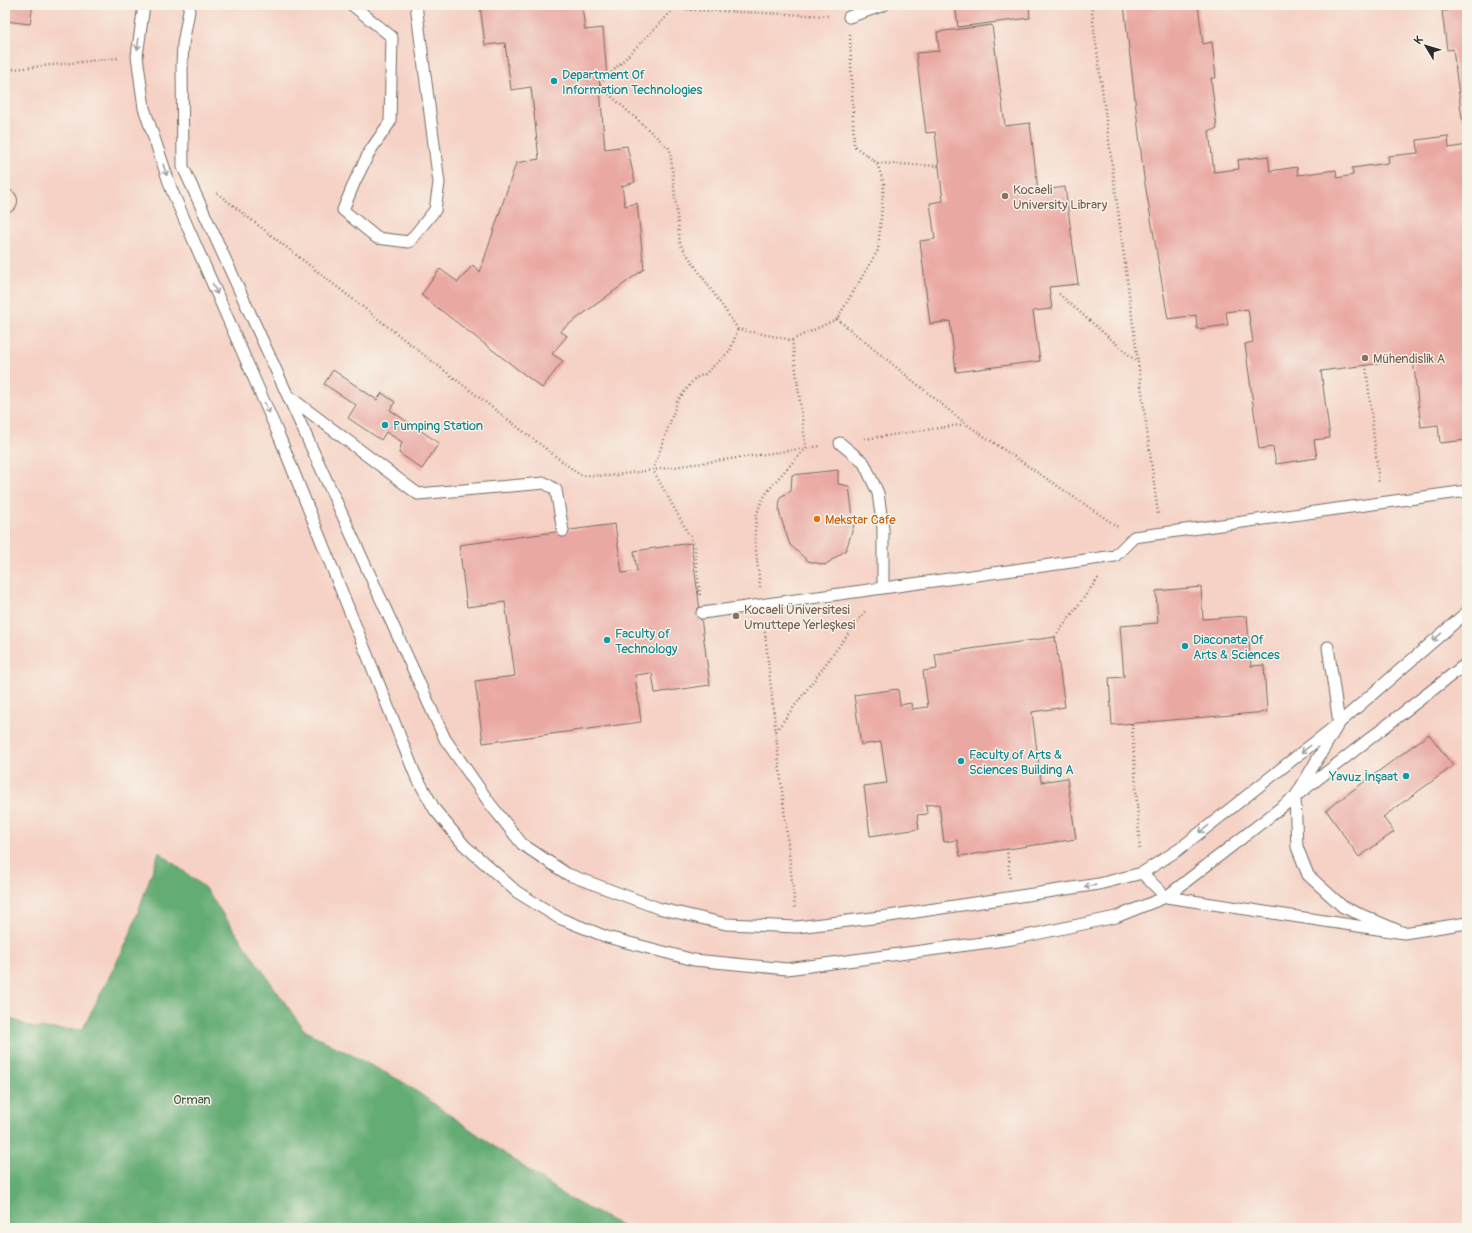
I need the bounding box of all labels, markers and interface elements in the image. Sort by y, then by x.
north arrow [1406,26,1446,66]
text: K [1411,33,1426,47]
one-way arrow [134,37,142,50]
place label: Department Of Information Technologies [562,67,702,98]
marker: Department Of Information Technologies [549,76,559,86]
one-way arrow [162,163,169,176]
place label: Kocaeli University Library [1013,182,1108,213]
marker: Kocaeli University Library [1000,191,1010,201]
one-way arrow [212,283,219,295]
place label: Mühendislik A [1373,351,1446,367]
marker: Mühendislik A [1360,353,1370,363]
one-way arrow [264,402,271,414]
place label: Pumping Station [393,418,483,434]
marker: Pumping Station [380,420,390,430]
place label: Mekstar Cafe [825,512,896,528]
marker: Mekstar Cafe [812,514,822,524]
place label: Kocaeli Üniversitesi Umuttepe Yerleşkesi [744,602,855,633]
marker: Kocaeli Üniversitesi Umuttepe Yerleşkesi [731,611,741,621]
place label: Faculty of Technology [615,626,678,657]
place label: Diaconate Of Arts & Sciences [1193,632,1280,663]
one-way arrow [1432,633,1443,642]
marker: Faculty of Technology [602,635,612,645]
marker: Diaconate Of Arts & Sciences [1180,641,1190,651]
one-way arrow [1301,744,1312,753]
place label: Faculty of Arts & Sciences Building A [969,747,1074,778]
marker: Faculty of Arts & Sciences Building A [956,756,966,766]
place label: Yavuz İnşaat [1328,769,1399,785]
marker: Yavuz İnşaat [1401,771,1411,781]
one-way arrow [1199,825,1210,834]
one-way arrow [1084,882,1097,890]
park label: Orman [173,1092,211,1108]

